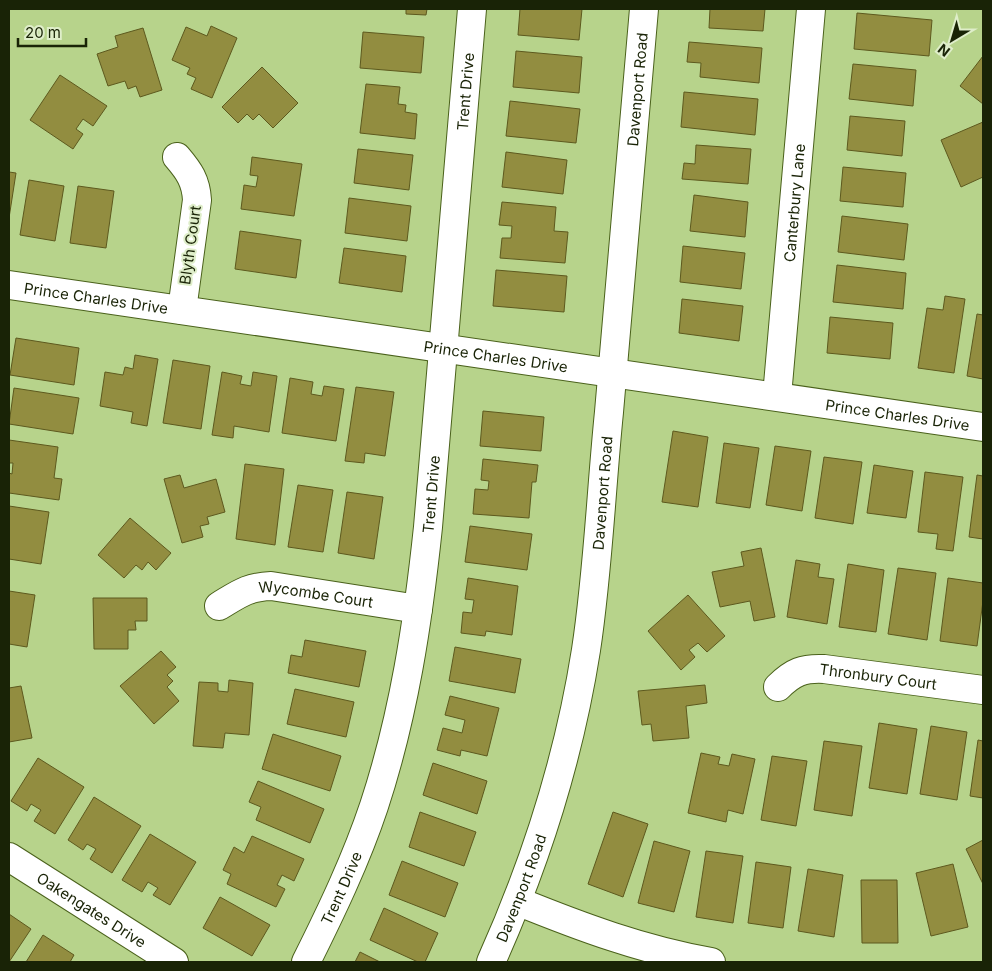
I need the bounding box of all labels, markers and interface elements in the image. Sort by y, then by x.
scale bar [18,15,85,47]
north arrow [927,15,977,65]
text: 20 m [25,23,61,42]
street label: Davenport Road [623,32,651,147]
text: N [934,41,953,61]
street label: Trent Drive [452,52,478,131]
street label: Canterbury Lane [779,143,809,263]
street label: Blyth Court [175,204,205,286]
street label: Prince Charles Drive [23,278,169,318]
street label: Prince Charles Drive [422,336,569,376]
street label: Prince Charles Drive [824,395,971,434]
street label: Davenport Road [588,435,616,551]
street label: Trent Drive [418,454,444,534]
street label: Wycombe Court [258,576,374,611]
street label: Thronbury Court [818,659,938,693]
street label: Davenport Road [492,831,550,945]
street label: Trent Drive [316,849,366,928]
street label: Oakengates Drive [33,868,150,951]

